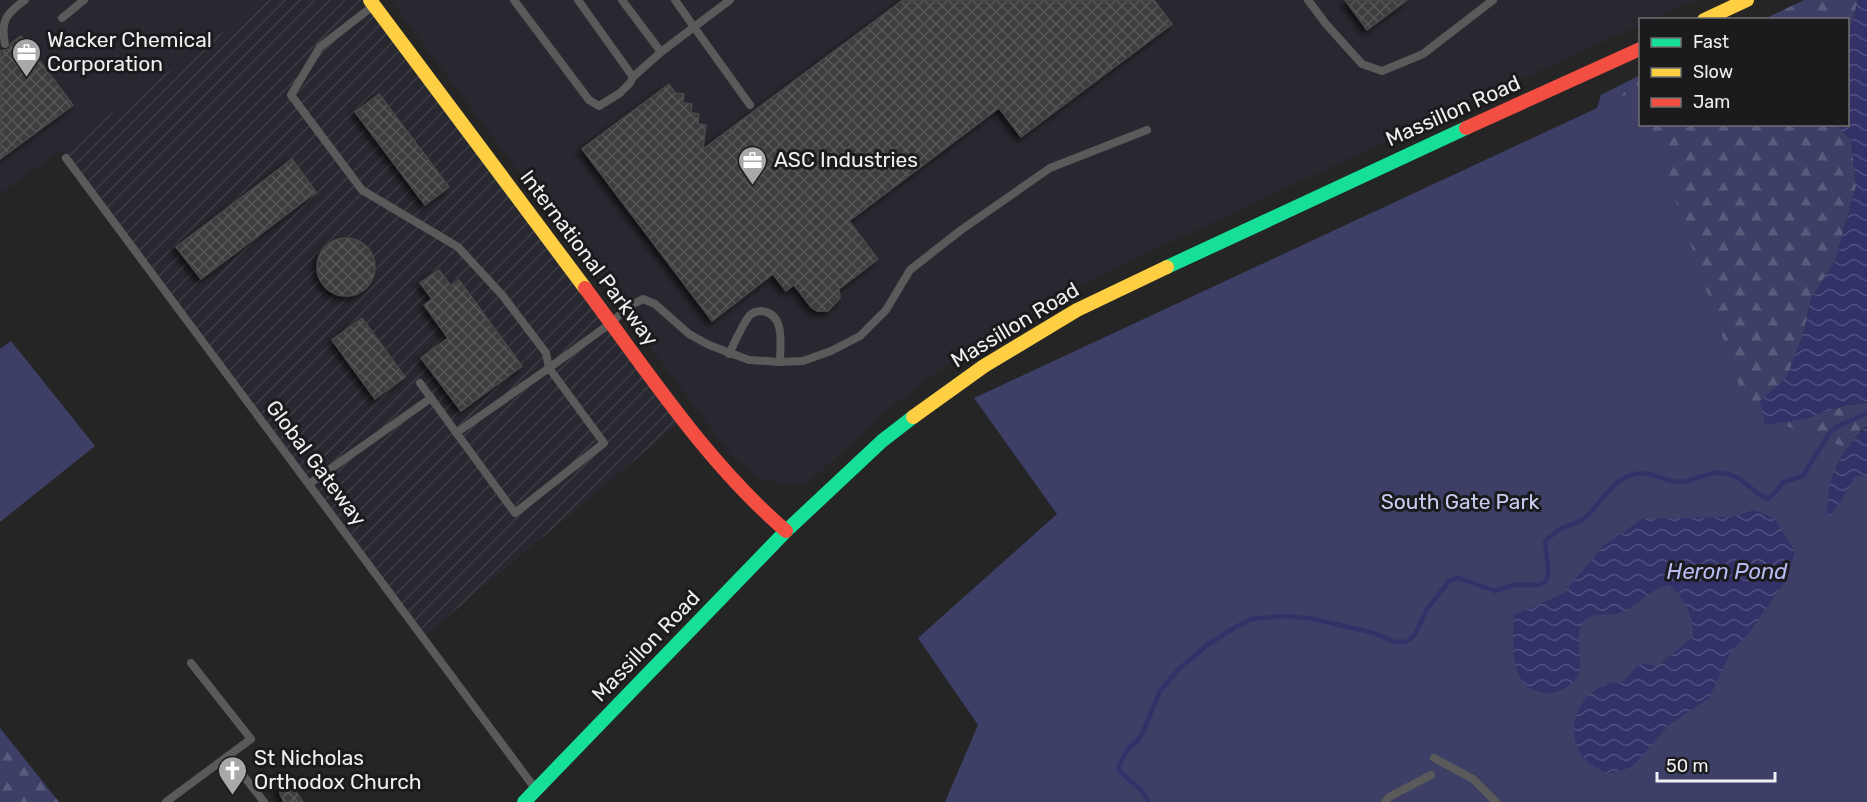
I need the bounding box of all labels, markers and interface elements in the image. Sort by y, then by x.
legend [1639,18,1849,126]
place label: Wacker Chemical Corporation [47,27,212,76]
text: Fast [1693,31,1729,53]
office icon: Wacker Chemical Corporation [10,36,42,78]
text: Slow [1693,61,1733,83]
street label: Massillon Road [1382,70,1524,151]
text: Jam [1693,91,1730,113]
office icon: ASC Industries [737,144,769,186]
place label: ASC Industries [774,147,918,172]
street label: International Parkway [515,165,664,351]
street label: Massillon Road [946,277,1083,373]
street label: Global Gateway [261,395,372,531]
park label: South Gate Park [1381,489,1539,514]
water label: Heron Pond [1667,558,1788,585]
street label: Massillon Road [586,585,705,706]
place label: St Nicholas Orthodox Church [254,745,422,794]
scale bar [1657,745,1776,783]
church icon: St Nicholas Orthodox Church [217,754,249,796]
text: 50 m [1666,755,1709,777]

